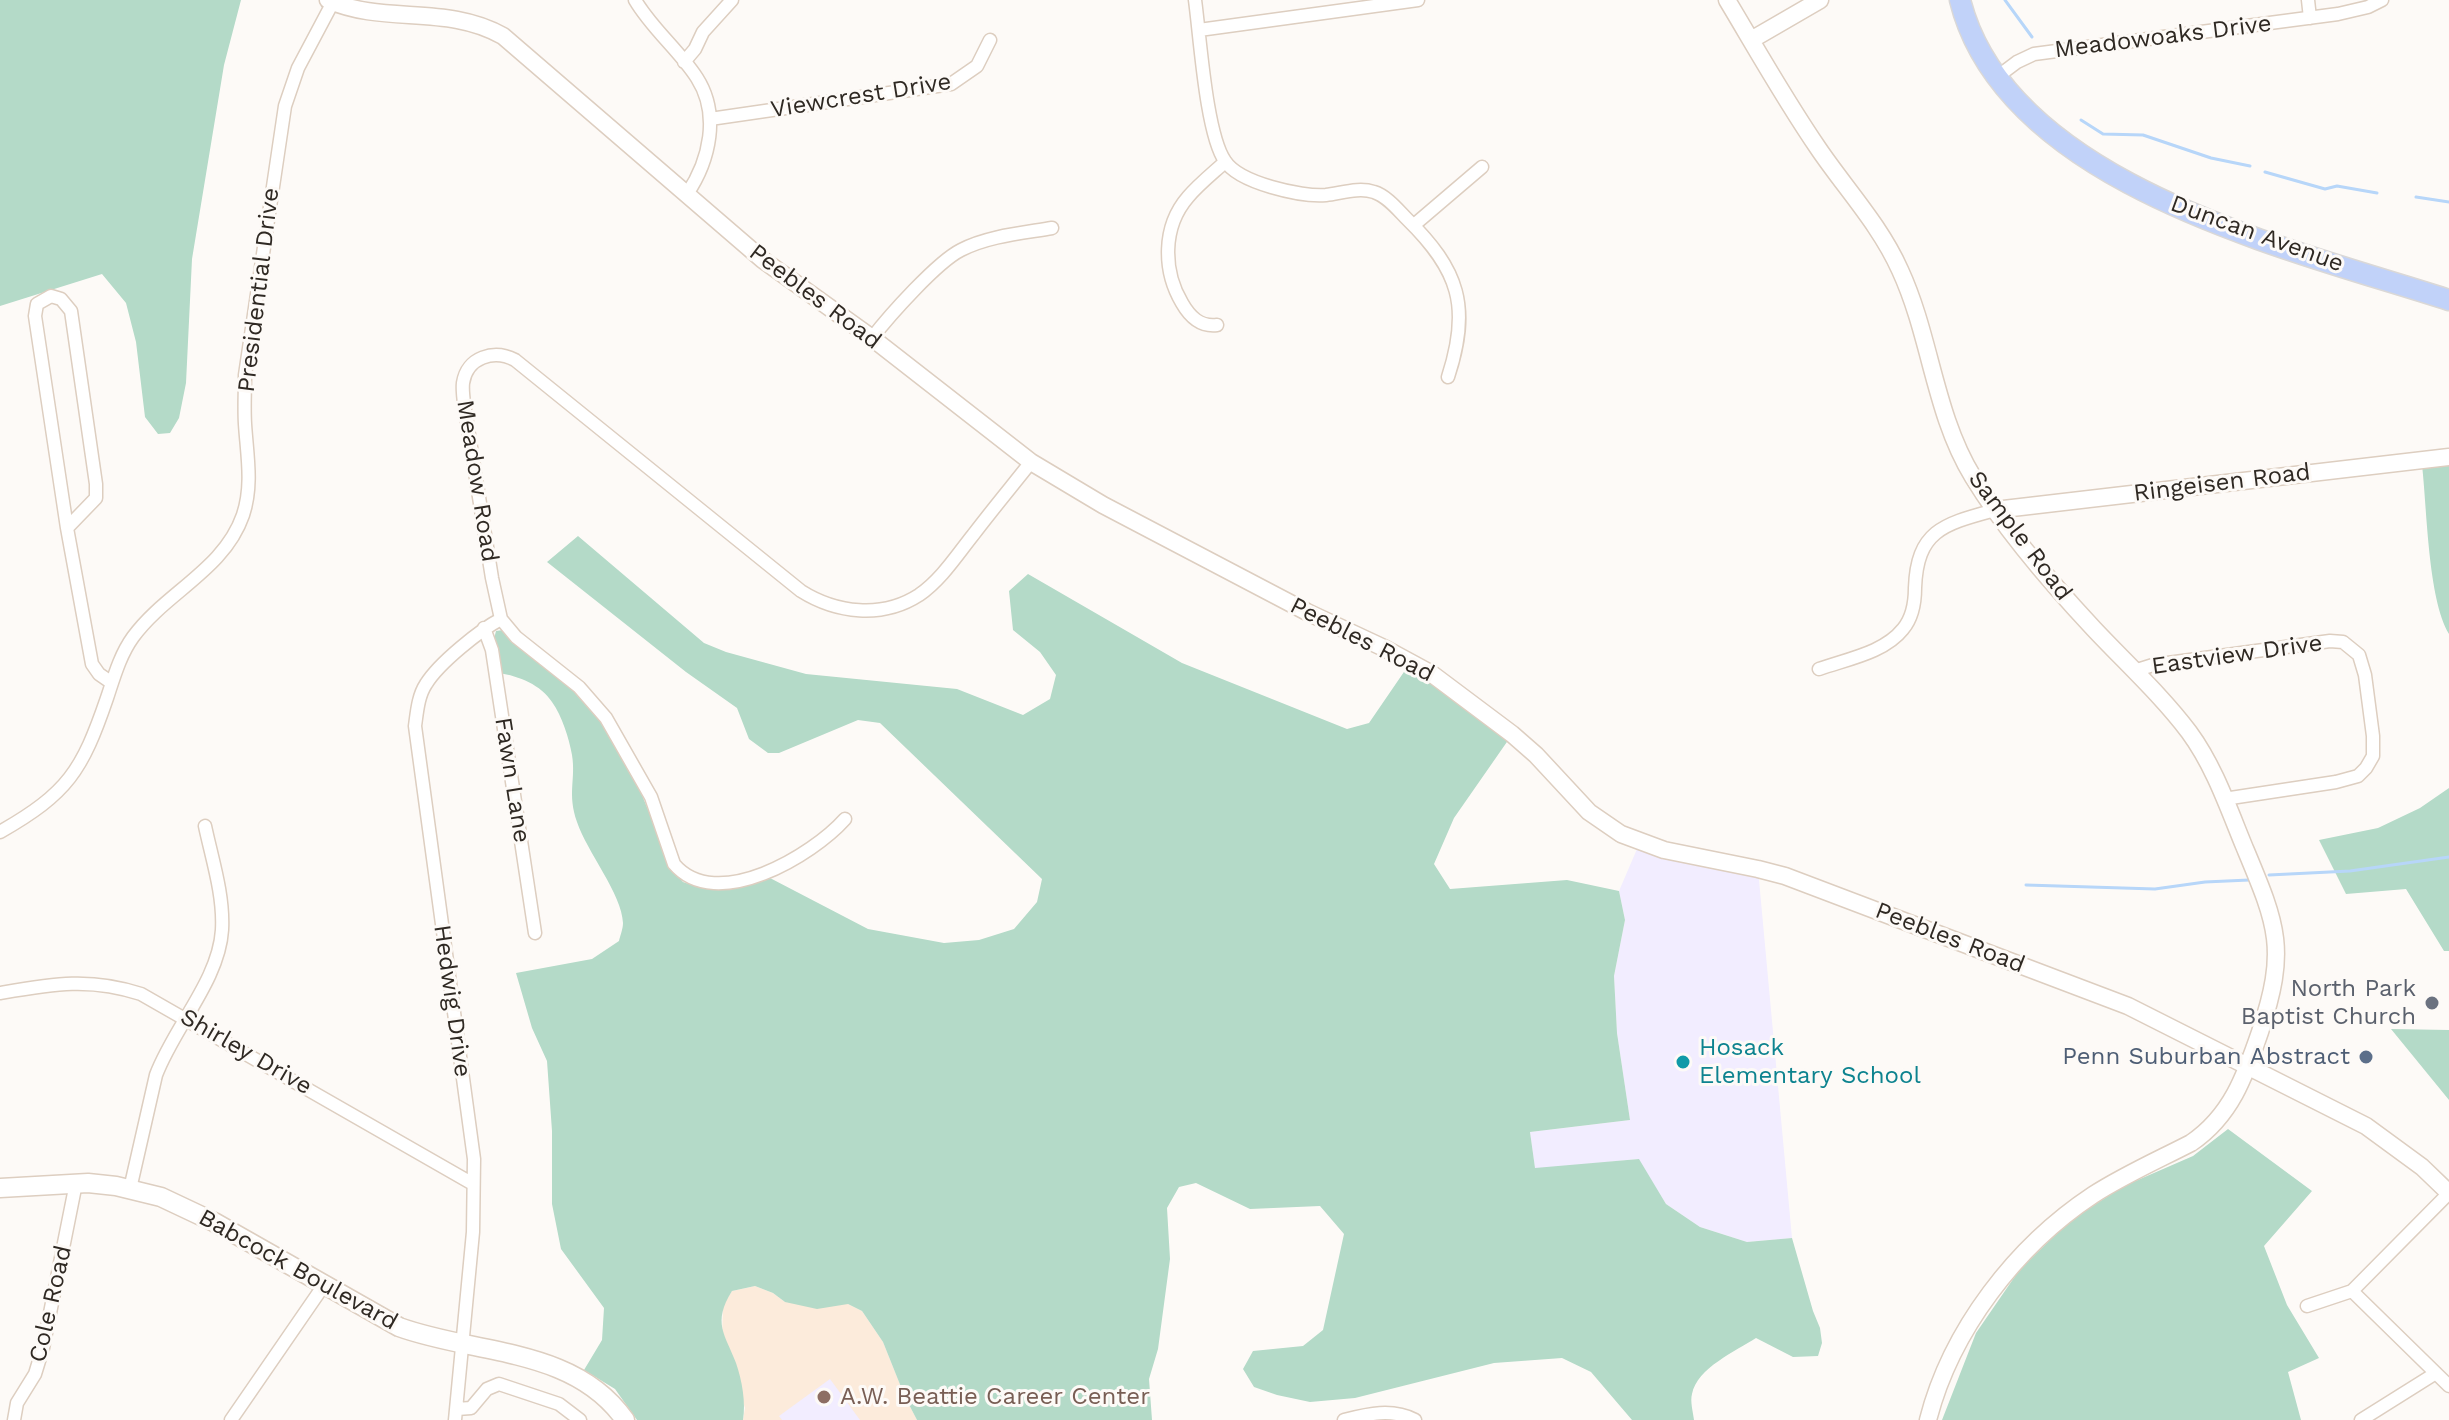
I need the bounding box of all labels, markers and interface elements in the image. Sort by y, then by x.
street label: Meadowoaks Drive [2053,9,2273,65]
street label: Viewcrest Drive [769,68,953,124]
street label: Presidential Drive [232,186,286,394]
street label: Duncan Avenue [2167,189,2347,279]
street label: Peebles Road [743,238,887,356]
street label: Meadow Road [450,398,504,564]
street label: Ringeisen Road [2132,458,2312,508]
street label: Sample Road [1962,466,2078,606]
street label: Peebles Road [1285,591,1439,689]
street label: Eastview Drive [2150,629,2324,681]
street label: Fawn Lane [488,715,536,845]
street label: Peebles Road [1871,896,2029,980]
street label: Hedwig Drive [427,923,477,1079]
place label: North Park Baptist Church [2241,975,2416,1031]
marker: North Park Baptist Church [2423,994,2441,1012]
street label: Shirley Drive [175,1003,317,1101]
place label: Hosack Elementary School [1699,1034,1921,1090]
place label: Penn Suburban Abstract [2062,1043,2350,1071]
marker: Penn Suburban Abstract [2357,1048,2375,1066]
marker: Hosack Elementary School [1674,1053,1692,1071]
street label: Babcock Boulevard [193,1203,403,1337]
street label: Cole Road [24,1243,78,1365]
place label: A.W. Beattie Career Center [840,1383,1150,1411]
marker: A.W. Beattie Career Center [815,1388,833,1406]

